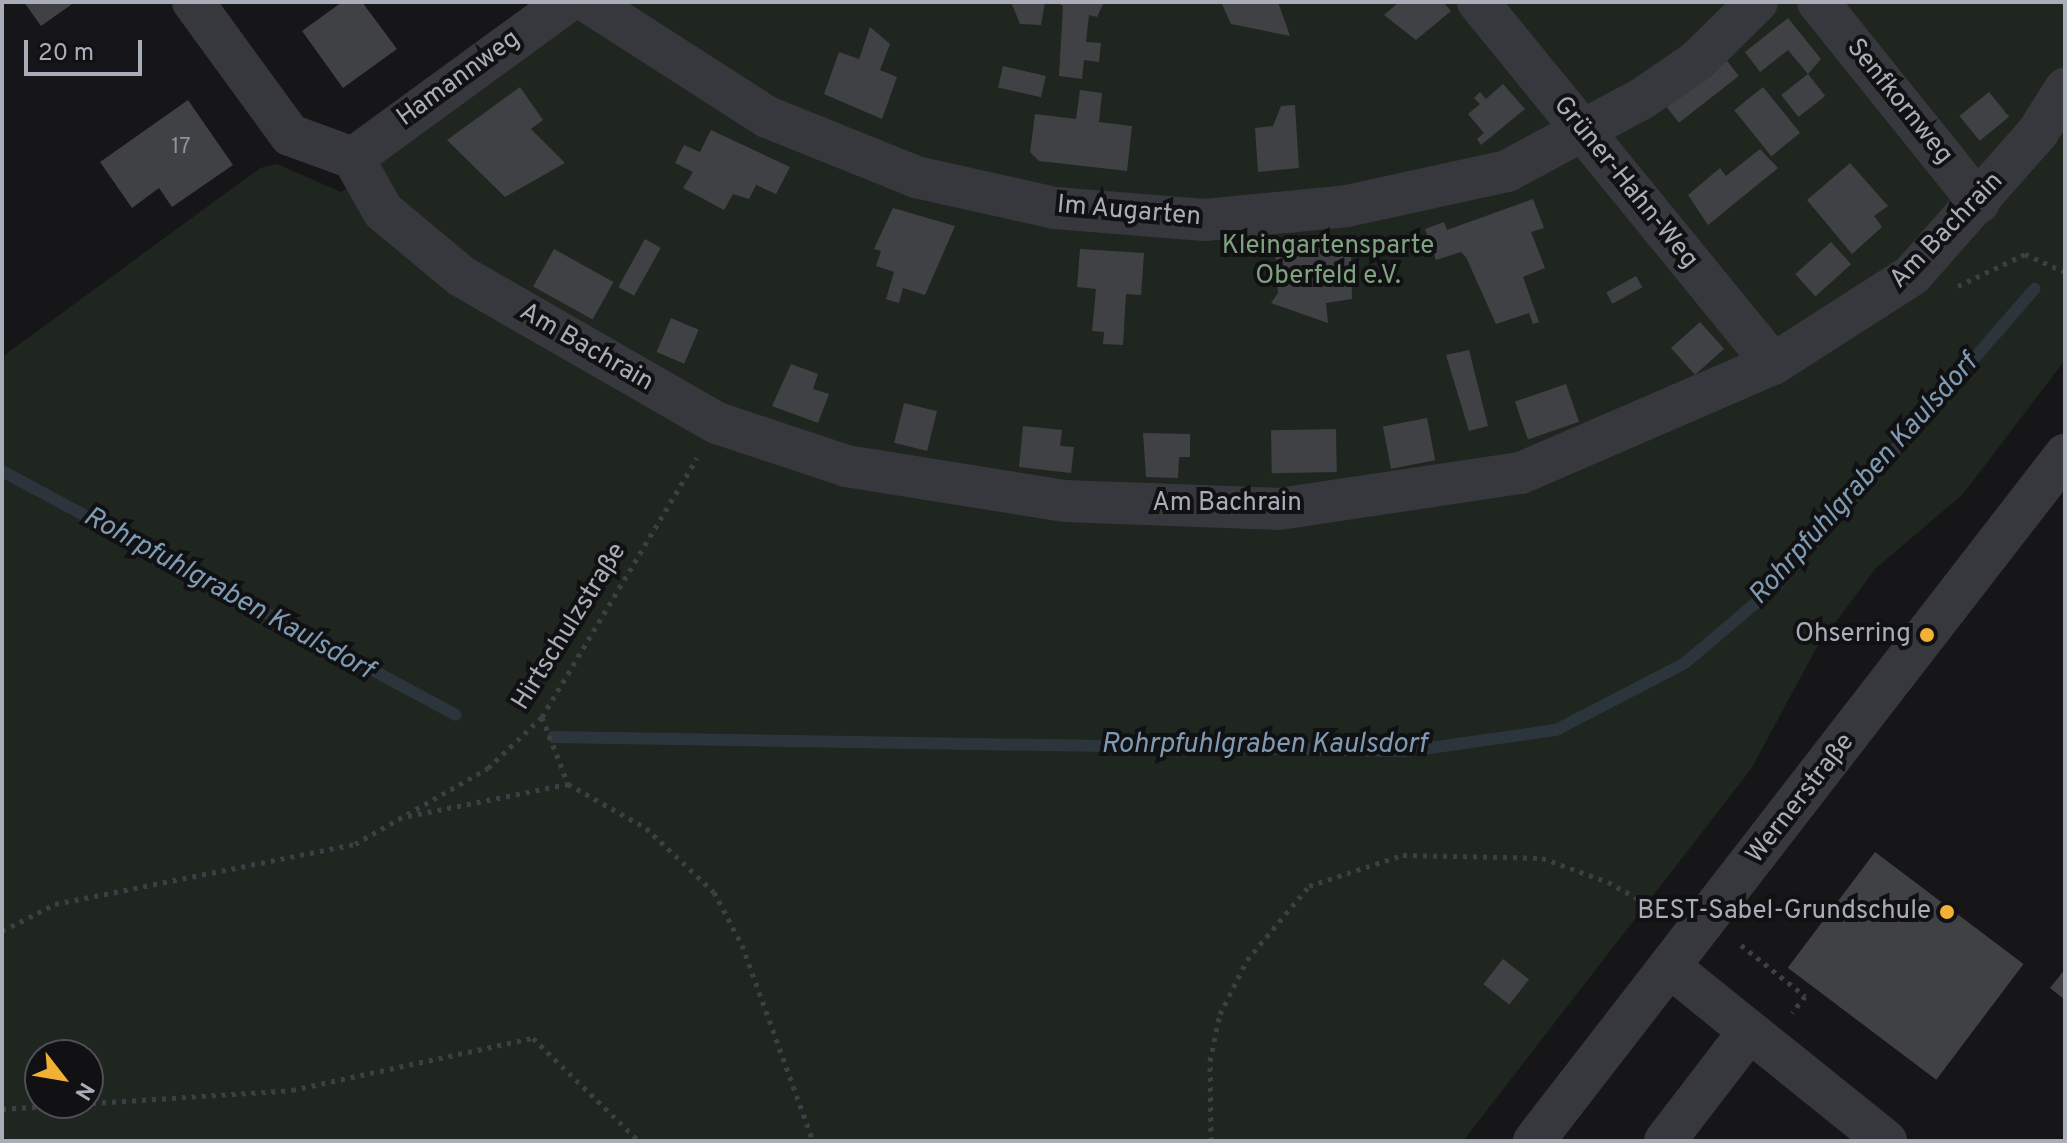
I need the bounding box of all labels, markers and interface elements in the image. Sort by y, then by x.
scale bar [28,24,146,74]
street label: Hamannweg [391,24,527,134]
street label: Senfkornweg [1839,33,1959,171]
text: 20 m [38,39,94,69]
street label: Grüner-Hahn-Weg [1546,91,1704,275]
house number: 17 [171,135,191,161]
street label: Am Bachrain [1884,166,2010,296]
street label: Im Augarten [1055,190,1203,234]
park label: Kleingartensparte Oberfeld e.V. [1222,231,1434,292]
street label: Am Bachrain [513,297,659,399]
water label: Rohrpfuhlgraben Kaulsdorf [1742,348,1986,612]
street label: Am Bachrain [1152,488,1302,520]
water label: Rohrpfuhlgraben Kaulsdorf [77,500,379,688]
street label: Hirtschulzstraße [506,538,634,716]
place label: Ohserring [1795,619,1911,651]
marker: Ohserring [1918,626,1936,644]
water label: Rohrpfuhlgraben Kaulsdorf [1101,728,1427,762]
street label: Wernerstraße [1740,728,1862,870]
place label: BEST-Sabel-Grundschule [1637,896,1931,928]
marker: BEST-Sabel-Grundschule [1938,903,1956,921]
north arrow [24,1039,104,1119]
text: N [68,1077,99,1104]

